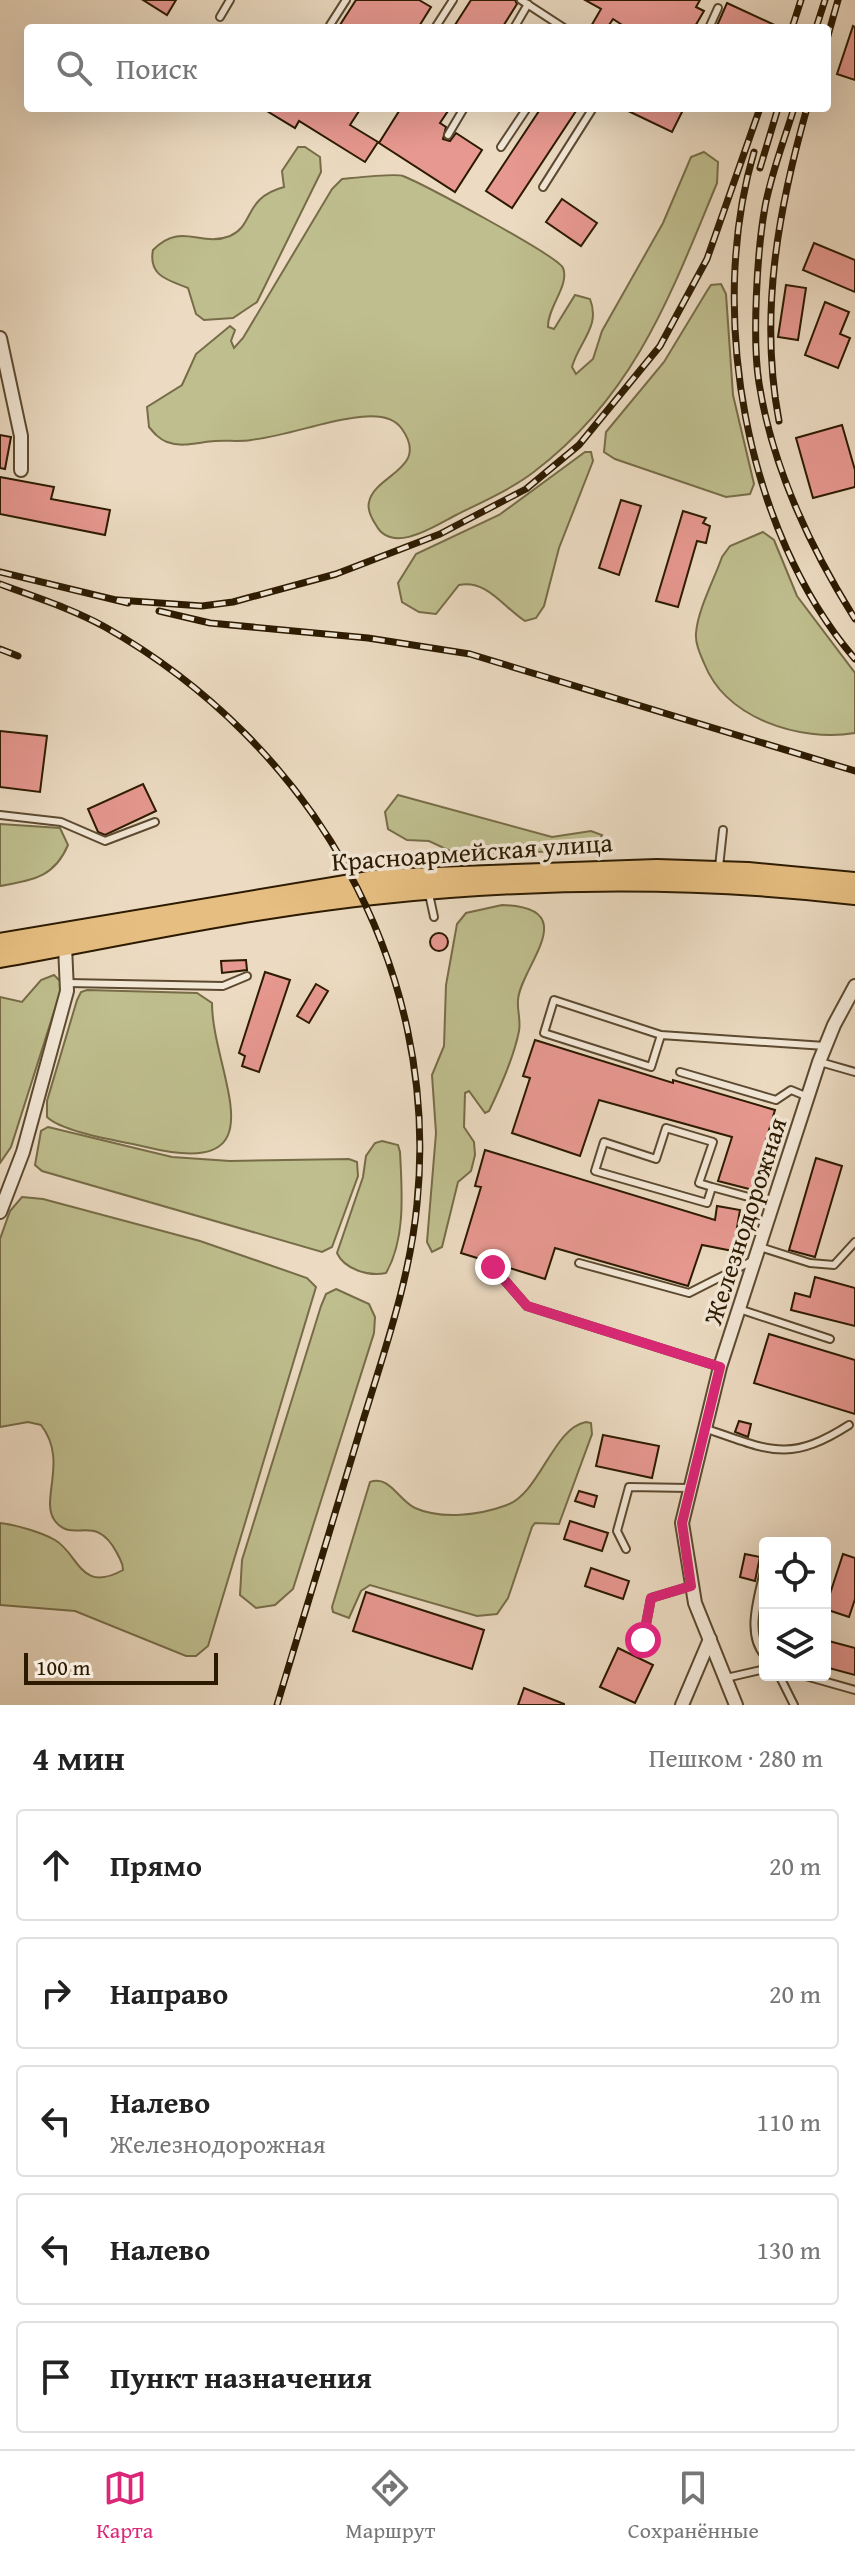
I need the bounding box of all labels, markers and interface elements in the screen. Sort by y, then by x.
search box [24,24,831,112]
icon: search [52,46,96,90]
text: Поиск [116,46,198,90]
street label: Красноармейская улица [330,822,614,881]
street label: Железнодорожная [692,1112,796,1330]
route end [475,1249,511,1285]
map controls [759,1537,831,1681]
button: locate [759,1537,831,1609]
button: layers [759,1609,831,1681]
route start [625,1622,661,1658]
scale bar [24,1649,218,1685]
text: 100 m [36,1651,91,1683]
text: 4 мин [32,1733,125,1782]
text: Пешком · 280 m [649,1738,823,1777]
icon: ahead [34,1843,78,1887]
text: Прямо [110,1843,202,1887]
text: 20 m [769,1846,821,1885]
icon: right [34,1971,78,2015]
text: Направо [110,1971,228,2015]
text: 20 m [769,1974,821,2013]
text: Налево [110,2080,210,2124]
icon: left [34,2099,78,2143]
text: 110 m [756,2102,821,2141]
text: Железнодорожная [110,2124,326,2163]
icon: left [34,2227,78,2271]
text: Налево [110,2227,210,2271]
text: 130 m [756,2230,821,2269]
icon: arrive [34,2355,78,2399]
text: Пункт назначения [110,2355,372,2399]
tab: Карта [96,2466,153,2546]
tab: Маршрут [345,2466,435,2546]
tab: Сохранённые [628,2466,759,2546]

